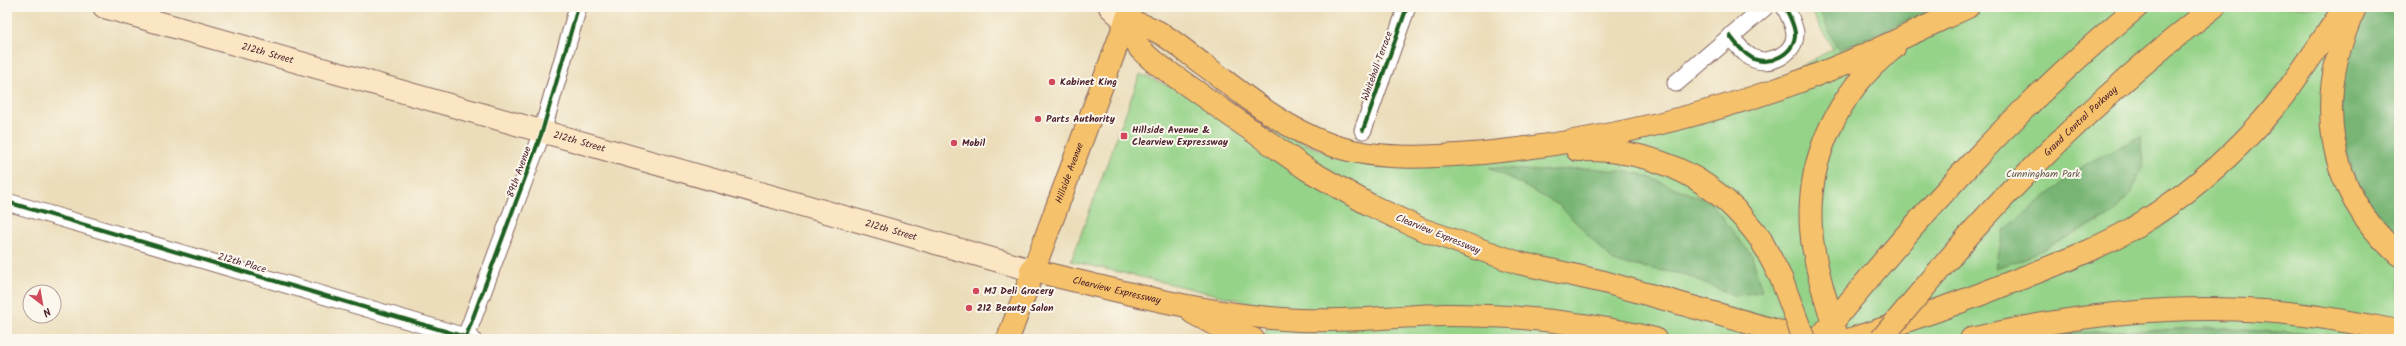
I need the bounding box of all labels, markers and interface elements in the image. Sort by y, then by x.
street label: Whitehall Terrace [1357,28,1397,103]
street label: 212th Street [240,38,296,68]
place label: Kabinet King [1060,74,1117,90]
marker: Kabinet King [1047,77,1057,87]
street label: Grand Central Parkway [2040,82,2122,160]
place label: Parts Authority [1046,111,1116,127]
marker: Parts Authority [1033,114,1043,124]
place label: Hillside Avenue & Clearview Expressway [1132,122,1229,150]
street label: 212th Street [551,127,607,157]
marker: Hillside Avenue & Clearview Expressway [1119,131,1129,141]
place label: Mobil [962,135,985,151]
marker: Mobil [949,138,959,148]
street label: Hillside Avenue [1051,140,1088,206]
street label: 89th Avenue [502,144,536,200]
park label: Cunningham Park [2006,166,2080,182]
street label: Clearview Expressway [1393,210,1483,258]
street label: 212th Street [863,215,919,245]
street label: 212th Place [216,248,268,278]
street label: Clearview Expressway [1071,272,1163,308]
place label: MJ Deli Grocery [984,283,1054,299]
north arrow [22,284,62,324]
marker: MJ Deli Grocery [971,286,981,296]
place label: 212 Beauty Salon [977,300,1054,316]
text: N [39,302,54,321]
marker: 212 Beauty Salon [964,303,974,313]

